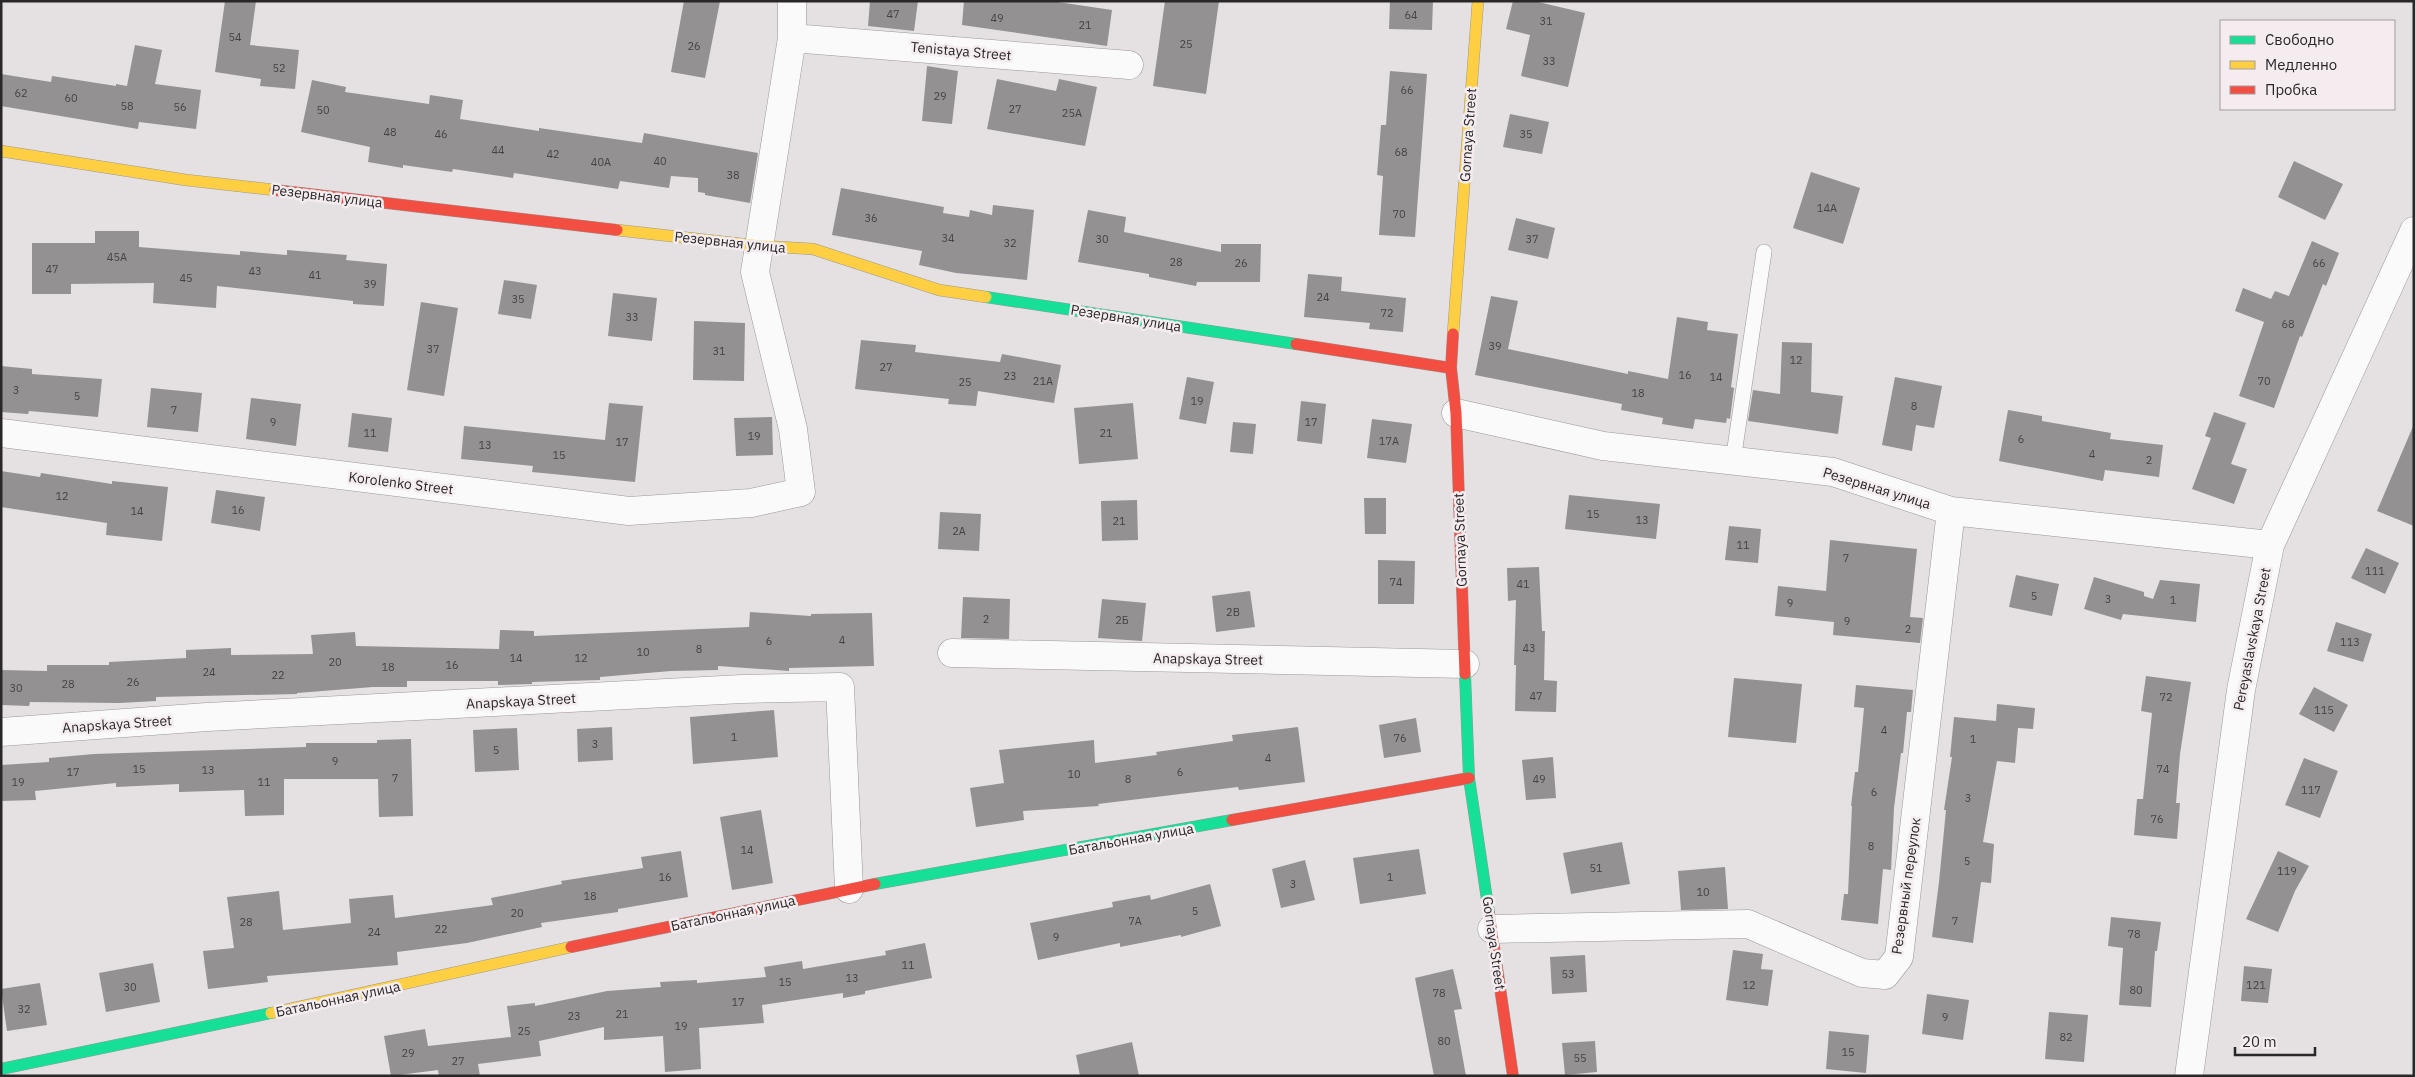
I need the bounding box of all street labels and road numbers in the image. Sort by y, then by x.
street label: Tenistaya Street [910,38,1012,64]
street label: Gornaya Street [1456,87,1480,183]
street label: Резервная улица [270,180,384,212]
street label: Резервная улица [673,227,787,257]
street label: Резервная улица [1069,300,1183,336]
street label: Резервная улица [1821,463,1934,513]
street label: Korolenko Street [348,468,454,498]
street label: Gornaya Street [1449,493,1471,587]
street label: Pereyaslavskaya Street [2229,566,2275,712]
street label: Anapskaya Street [1153,649,1263,669]
street label: Anapskaya Street [466,689,576,713]
street label: Anapskaya Street [61,711,173,737]
street label: Резервный переулок [1887,816,1925,956]
street label: Батальонная улица [1067,819,1195,859]
street label: Батальонная улица [669,891,797,935]
street label: Gornaya Street [1479,895,1509,991]
street label: Батальонная улица [274,977,402,1021]

